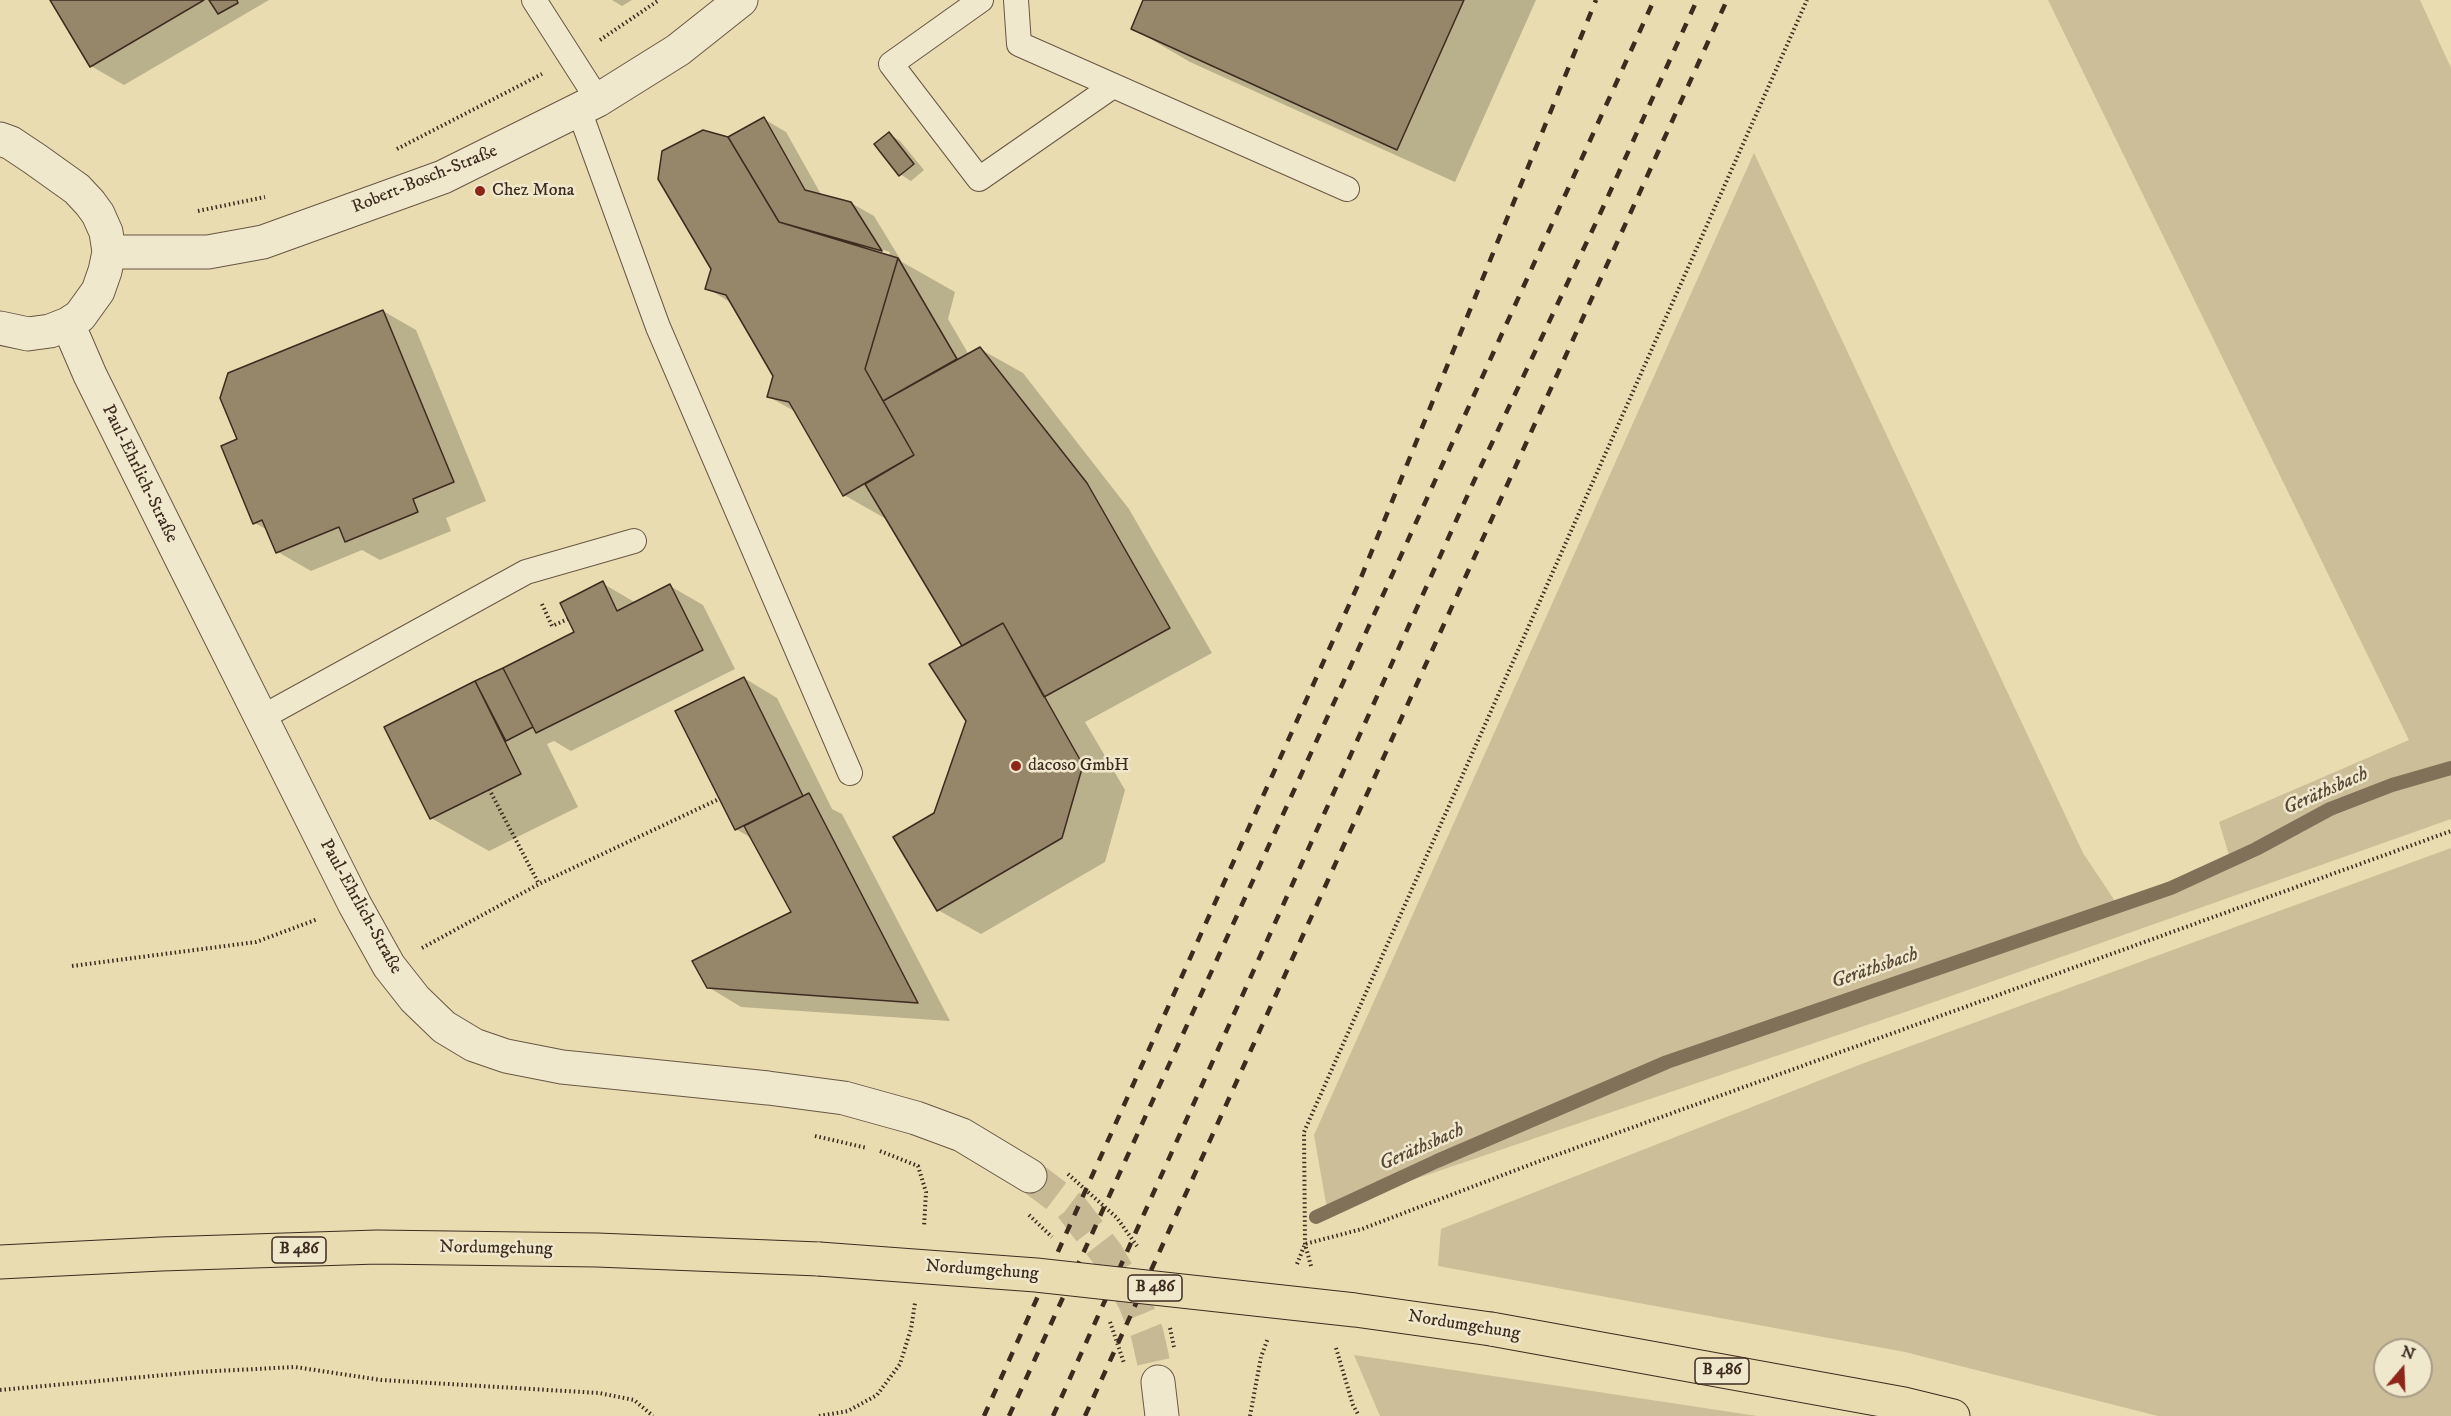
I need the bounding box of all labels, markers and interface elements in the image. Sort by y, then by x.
street label: Robert-Bosch-Straße [349,141,501,219]
place label: Chez Mona [492,180,574,202]
marker: Chez Mona [473,184,487,198]
street label: Paul-Ehrlich-Straße [96,402,182,546]
place label: dacoso GmbH [1028,755,1129,777]
marker: dacoso GmbH [1009,759,1023,773]
water label: Geräthsbach [2280,763,2372,821]
street label: Paul-Ehrlich-Straße [314,836,406,978]
water label: Geräthsbach [1828,943,1922,995]
water label: Geräthsbach [1376,1119,1468,1177]
road number: B 486 [272,1237,326,1263]
street label: Nordumgehung [439,1237,553,1261]
street label: Nordumgehung [925,1256,1039,1286]
road number: B 486 [1128,1275,1182,1301]
street label: Nordumgehung [1406,1306,1522,1346]
north arrow [2373,1338,2433,1398]
text: N [2399,1341,2418,1364]
road number: B 486 [1695,1358,1749,1384]

